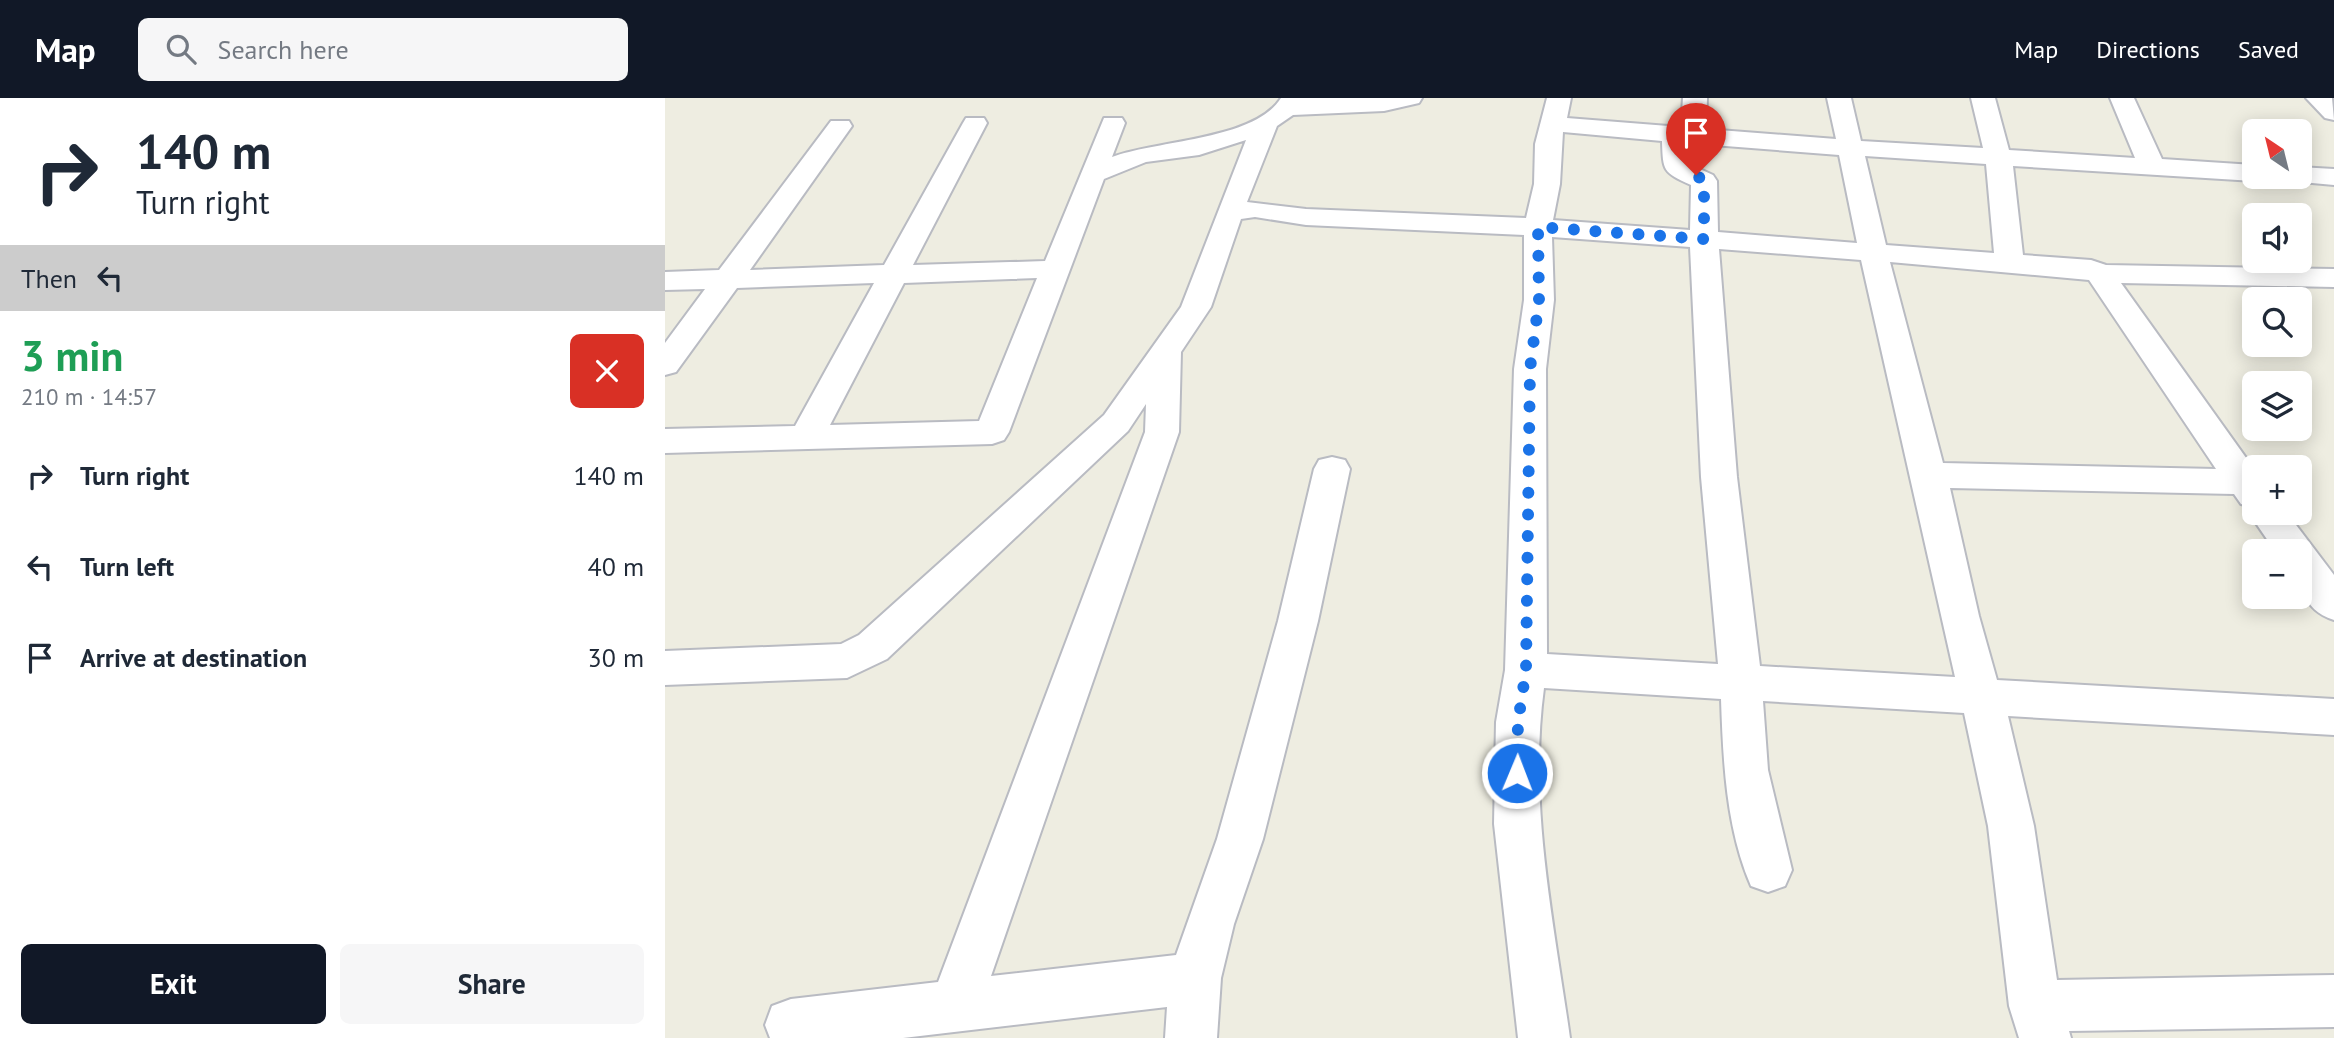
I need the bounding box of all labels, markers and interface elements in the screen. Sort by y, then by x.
search box [138,18,628,81]
text: Map [35,28,96,71]
icon: search [162,30,200,68]
text: Search here [218,33,349,66]
text: Map [2014,34,2058,65]
text: Directions [2096,34,2200,65]
text: Saved [2238,34,2299,65]
pin [1666,103,1726,175]
icon: arrive [1677,114,1715,152]
text: 140 m [136,119,271,183]
north arrow [2242,119,2312,189]
map controls [2242,119,2312,609]
icon: right [21,126,112,217]
text: Turn right [136,181,270,223]
button: sound [2242,203,2312,273]
icon: left [91,259,129,297]
text: Then [21,262,77,295]
button: search [2242,287,2312,357]
text: 3 min [21,328,123,383]
button: close [570,334,644,408]
button: layers [2242,371,2312,441]
text: 210 m · 14:57 [21,382,157,411]
button: + [2242,455,2312,525]
icon: right [21,457,59,495]
text: Turn right [80,459,189,492]
text: 140 m [573,459,644,492]
button: − [2242,539,2312,609]
icon: left [21,548,59,586]
text: Turn left [80,550,174,583]
text: 40 m [588,550,644,583]
icon: arrive [21,639,59,677]
text: Arrive at destination [80,641,307,674]
text: 30 m [588,641,644,674]
position arrow [1480,736,1554,810]
button: Exit [21,944,326,1024]
button: Share [340,944,644,1024]

